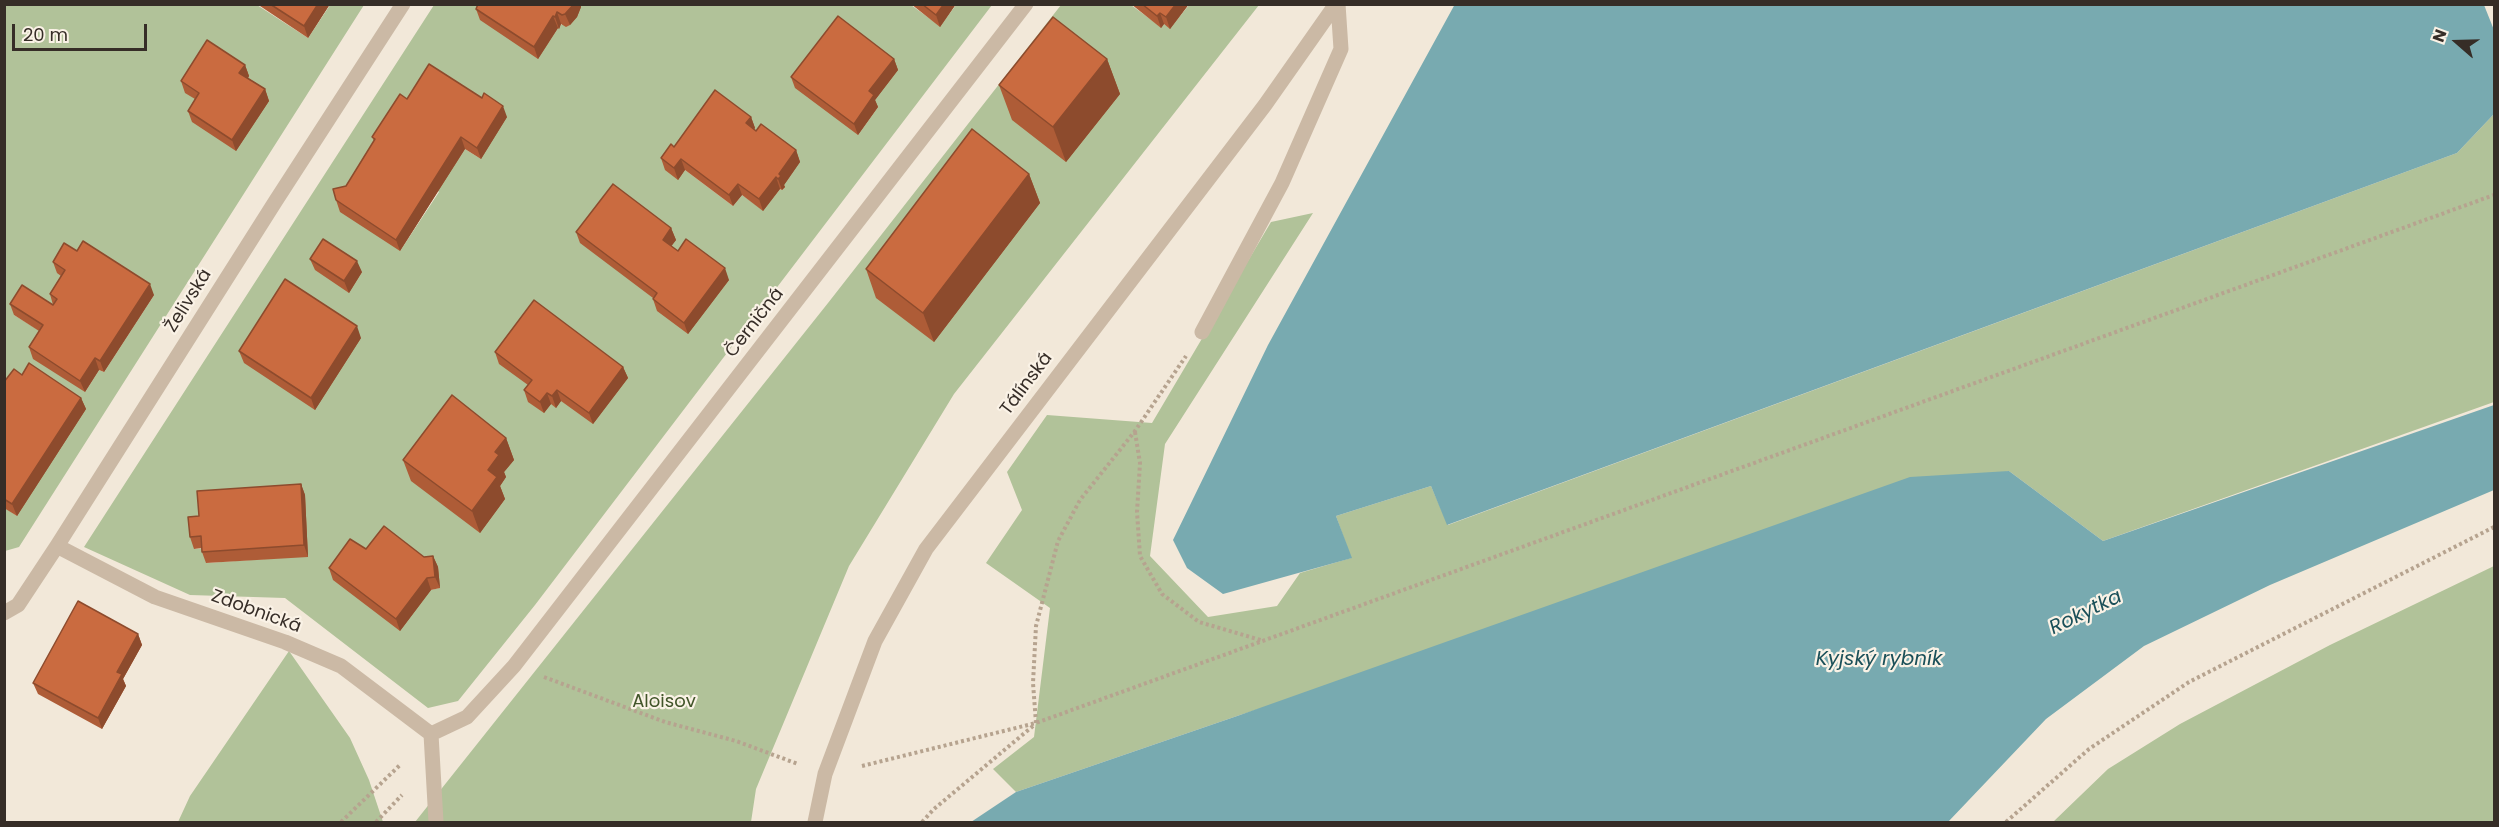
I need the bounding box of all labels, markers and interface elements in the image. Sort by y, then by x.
scale bar [15,12,150,50]
north arrow [2427,12,2487,72]
text: 20 m [23,22,68,47]
text: N [2427,26,2452,45]
street label: Želivská [161,265,217,337]
street label: Černičná [721,284,789,362]
street label: Tálínská [996,348,1058,420]
water label: Rokytka [2046,585,2126,641]
street label: Zdobnická [208,586,304,638]
water label: Kyjský rybník [1816,648,1942,672]
park label: Aloisov [632,691,696,713]

